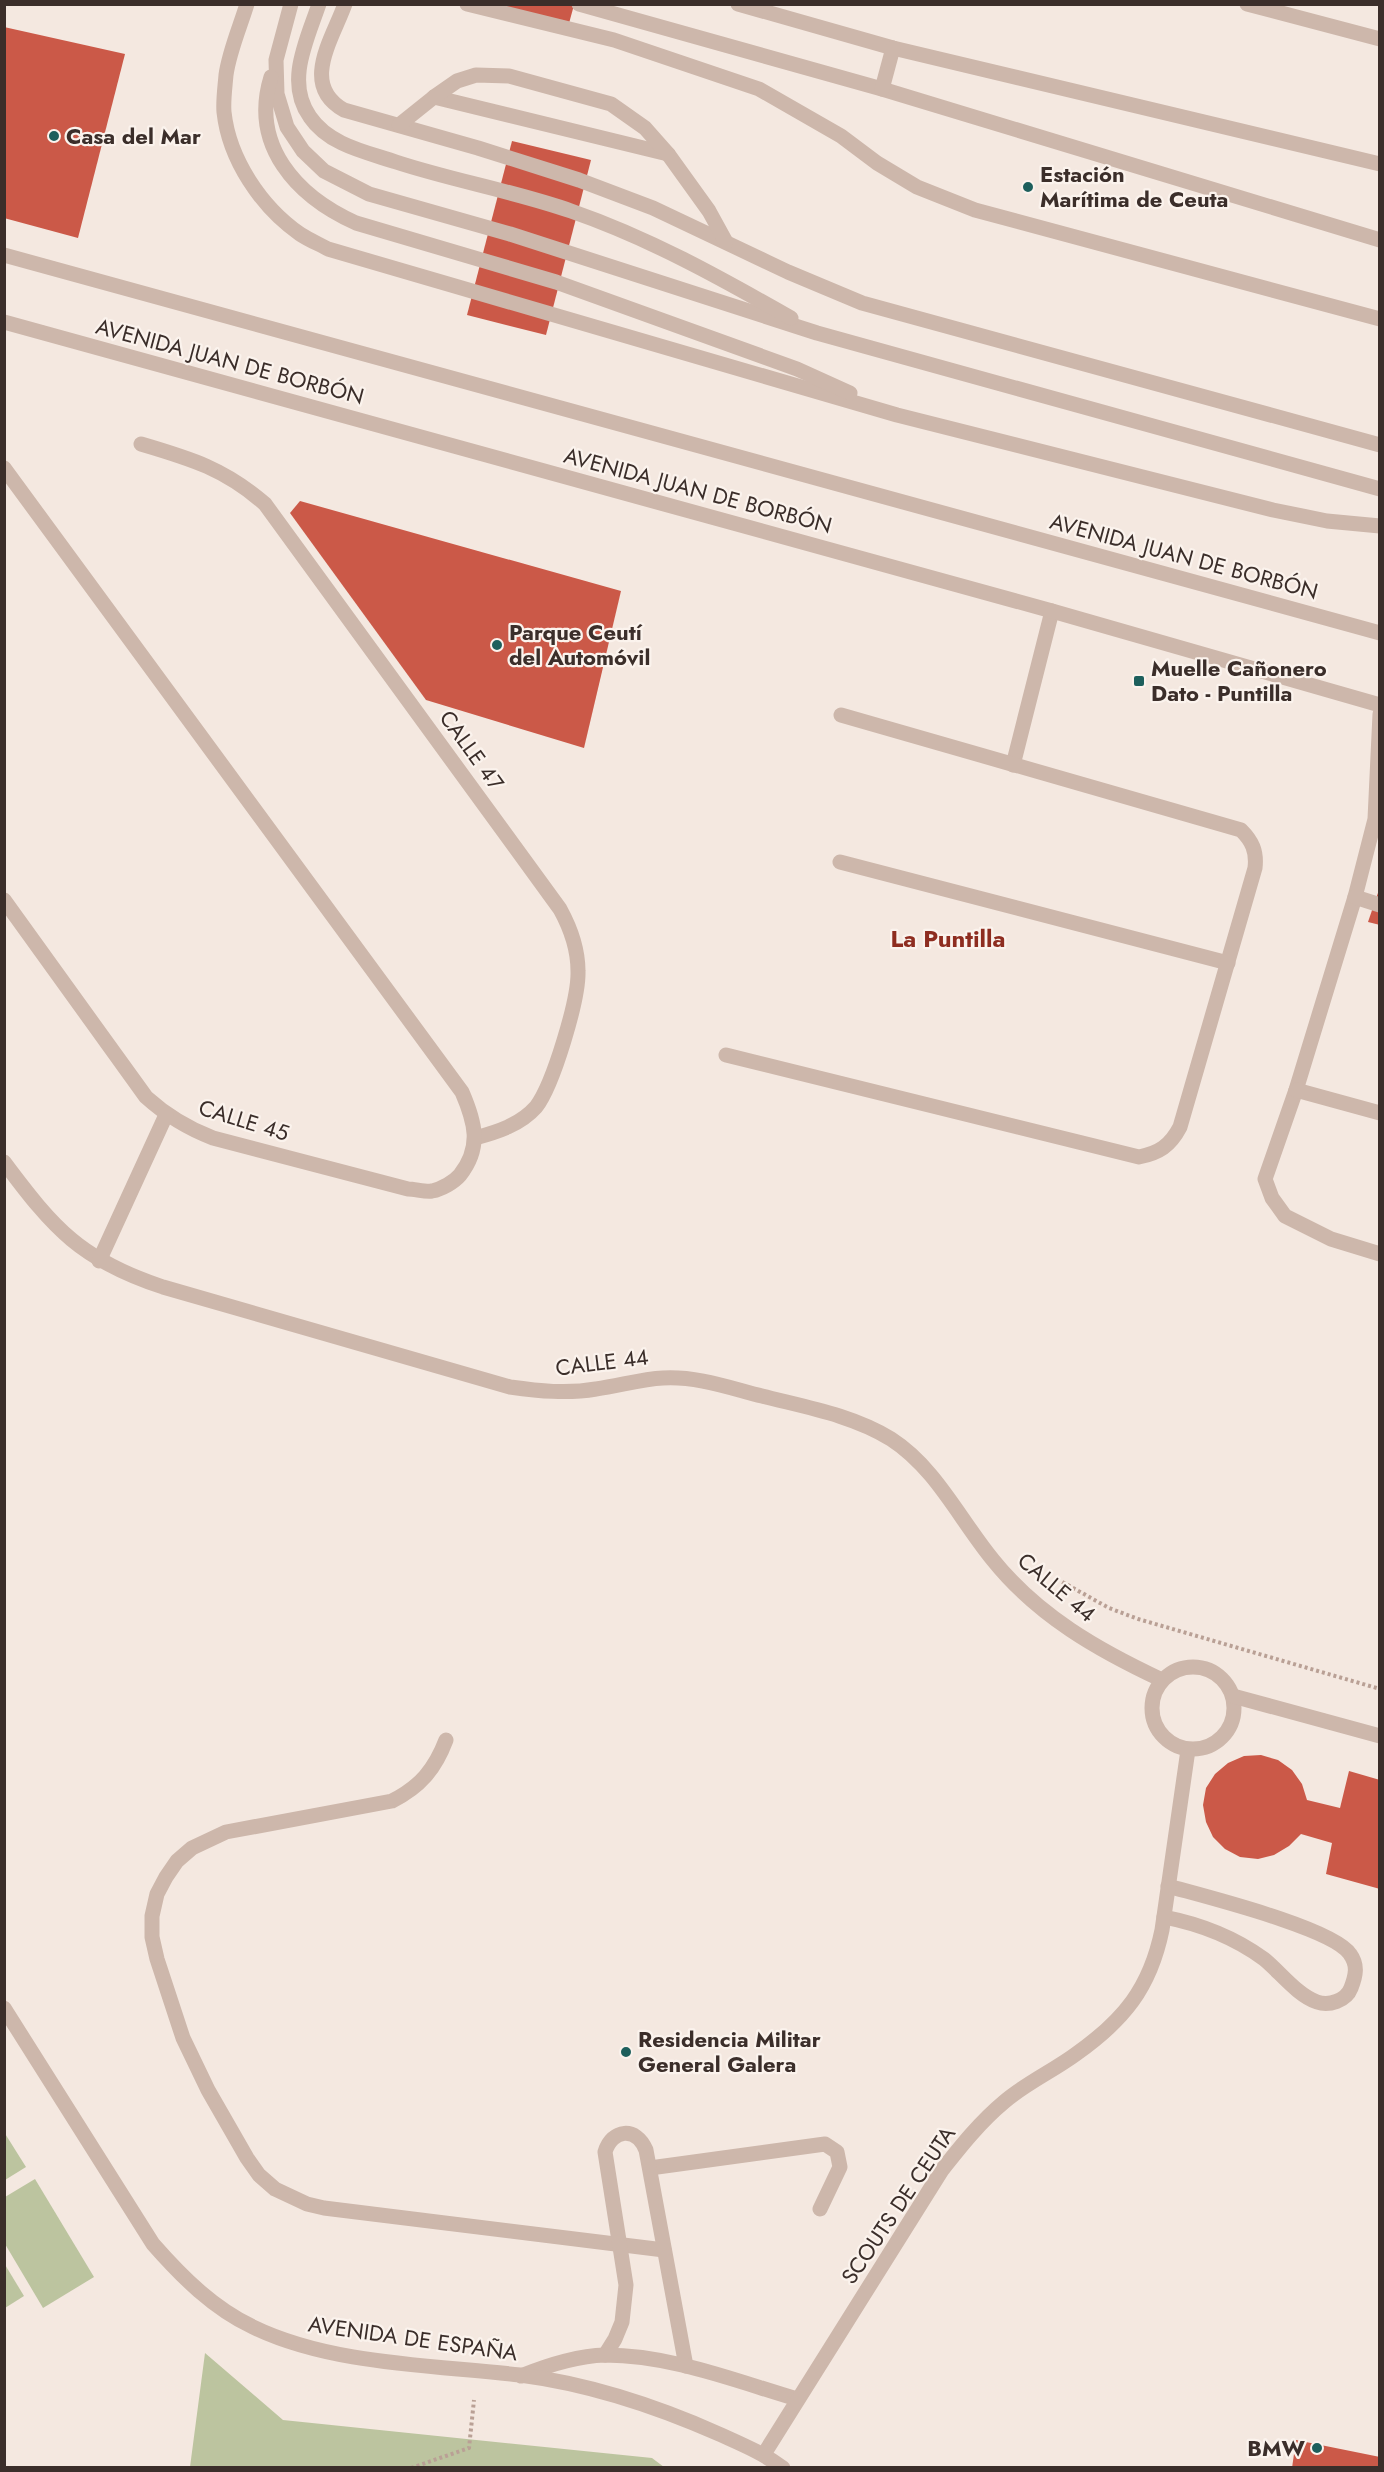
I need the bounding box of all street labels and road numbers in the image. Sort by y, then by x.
street label: AVENIDA JUAN DE BORBÓN [92,310,368,412]
street label: AVENIDA JUAN DE BORBÓN [560,439,836,541]
street label: AVENIDA JUAN DE BORBÓN [1046,505,1322,607]
street label: CALLE 47 [432,703,512,797]
street label: CALLE 45 [195,1091,293,1149]
street label: CALLE 44 [554,1340,650,1384]
street label: CALLE 44 [1011,1545,1103,1629]
street label: SCOUTS DE CEUTA [833,2119,963,2290]
street label: AVENIDA DE ESPAÑA [306,2307,520,2369]

